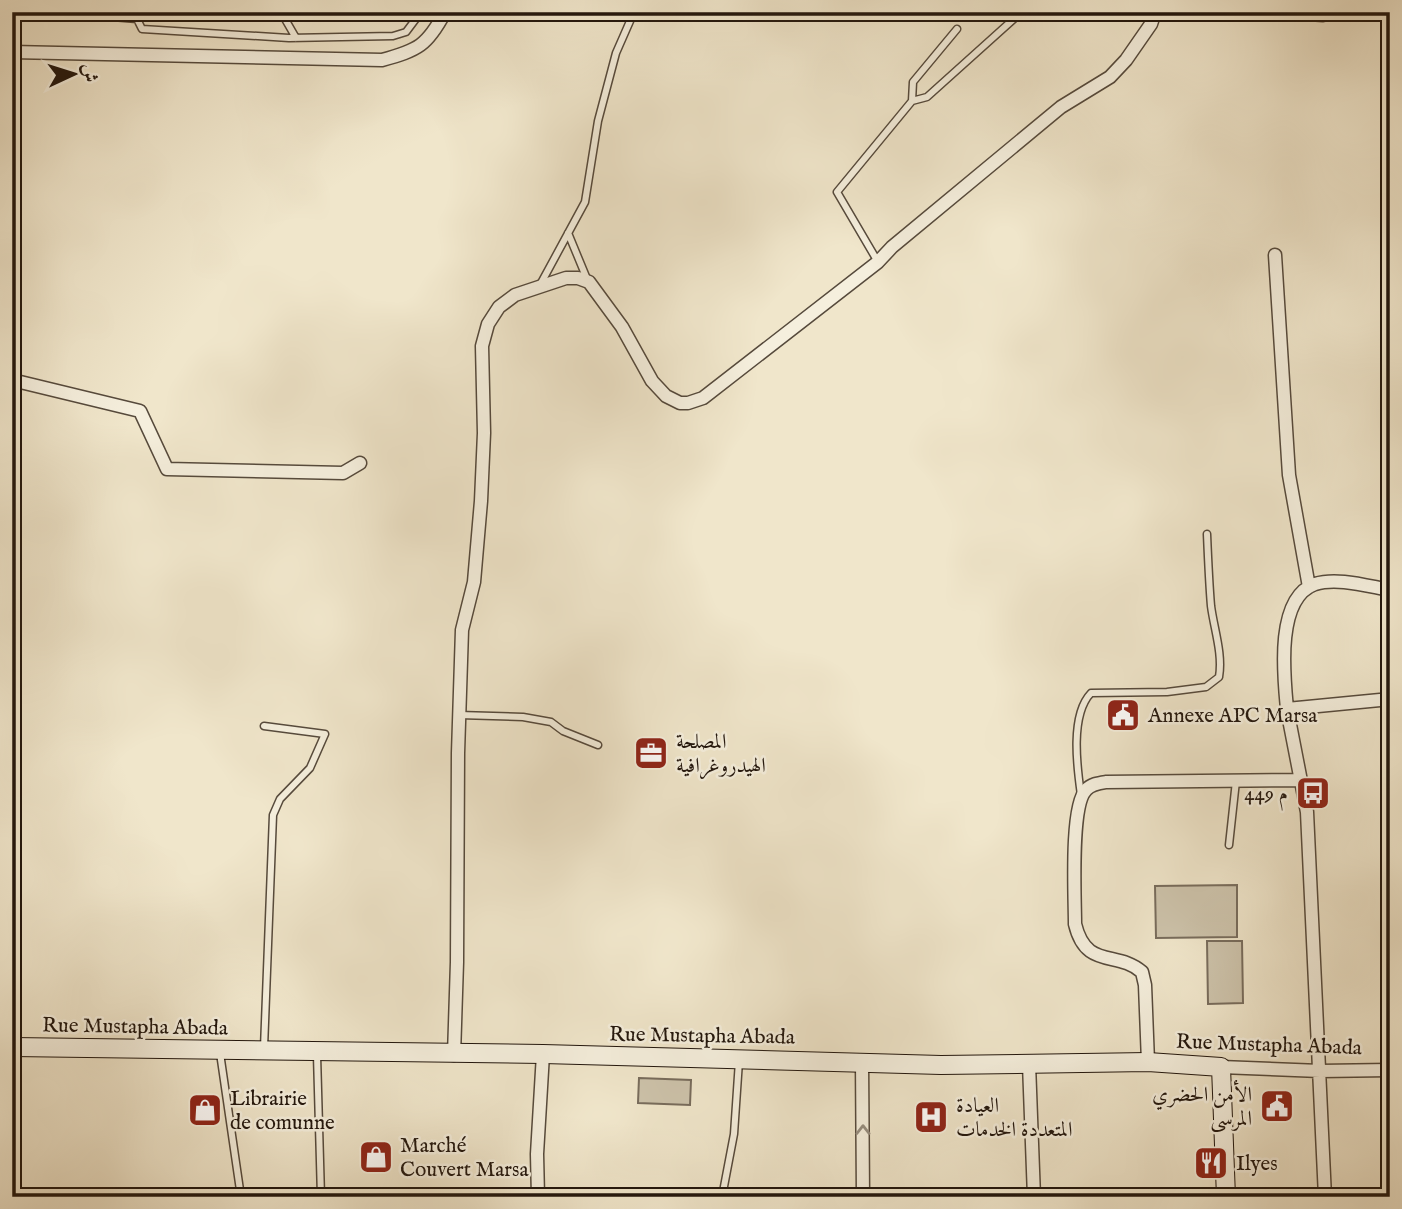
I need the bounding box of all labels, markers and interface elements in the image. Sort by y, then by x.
north arrow [38,38,108,108]
text: ش [76,63,102,83]
public building icon: Annexe APC Marsa [1104,696,1142,734]
place label: Annexe APC Marsa [1147,703,1318,730]
place label: المصلحة الهيدروغرافية [676,729,766,780]
office icon: المصلحة الهيدروغرافية [632,734,670,772]
bus stop icon: م 449 [1294,774,1332,812]
place label: م 449 [1244,781,1288,811]
street label: Rue Mustapha Abada [42,1012,229,1043]
street label: Rue Mustapha Abada [609,1021,796,1052]
street label: Rue Mustapha Abada [1176,1029,1363,1062]
place label: الأمن الحضري المرسى [1152,1079,1252,1133]
place label: Librairie de comunne [230,1086,335,1137]
public building icon: الأمن الحضري المرسى [1258,1087,1296,1125]
shop icon: Librairie de comunne [186,1091,224,1129]
place label: العيادة المتعددة الخدمات [956,1093,1073,1144]
hospital icon: العيادة المتعددة الخدمات [912,1098,950,1136]
one-way arrow [855,1124,871,1134]
place label: Marché Couvert Marsa [400,1133,529,1184]
shop icon: Marché Couvert Marsa [357,1138,395,1176]
restaurant icon: Ilyes [1192,1144,1230,1182]
place label: Ilyes [1236,1151,1278,1178]

